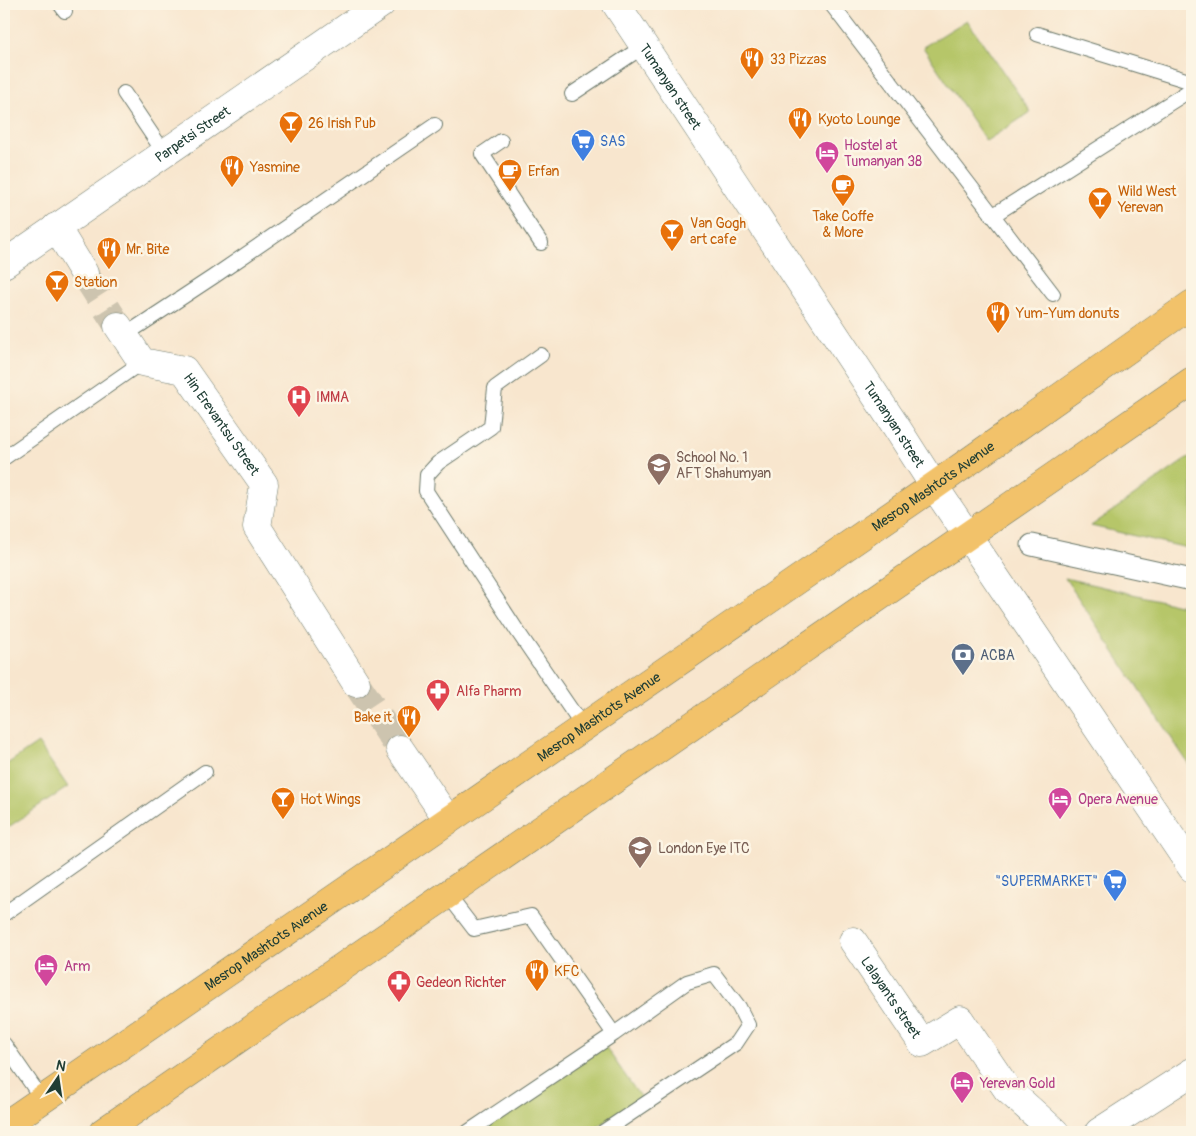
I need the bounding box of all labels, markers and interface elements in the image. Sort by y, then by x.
street label: Tumanyan street [636,40,705,133]
restaurant icon: 33 Pizzas [739,46,765,80]
place label: 33 Pizzas [770,51,827,68]
street label: Parpetsi Street [152,102,234,166]
restaurant icon: Kyoto Lounge [787,106,813,140]
bar icon: 26 Irish Pub [278,110,304,144]
place label: Kyoto Lounge [818,111,901,128]
place label: 26 Irish Pub [308,115,376,132]
supermarket icon: SAS [570,128,596,162]
place label: SAS [600,133,625,150]
place label: Hostel at Tumanyan 38 [844,137,922,170]
hotel icon: Hostel at Tumanyan 38 [814,140,840,174]
restaurant icon: Yasmine [219,154,245,188]
cafe icon: Erfan [497,158,523,192]
place label: Yasmine [249,159,300,176]
place label: Erfan [528,163,559,180]
cafe icon: Take Coffe & More [830,173,856,207]
place label: Wild West Yerevan [1117,183,1177,216]
bar icon: Wild West Yerevan [1087,186,1113,220]
place label: Take Coffe & More [812,208,874,241]
place label: Van Gogh art cafе [690,215,746,248]
bar icon: Van Gogh art cafе [659,218,685,252]
restaurant icon: Mr. Bite [96,236,122,270]
place label: Mr. Bite [126,241,169,258]
bar icon: Station [44,269,70,303]
place label: Station [74,274,117,291]
restaurant icon: Yum-Yum donuts [985,300,1011,334]
place label: Yum-Yum donuts [1015,305,1120,322]
street label: Hin Erevantsu Street [180,370,264,479]
street label: Tumanyan street [860,378,929,471]
hospital icon: IMMA [286,384,312,418]
place label: IMMA [316,389,349,406]
street label: Mesrop Mashtots Avenue [868,437,998,535]
place label: School No. 1 AFT Shahumyan [676,449,771,482]
school or university icon: School No. 1 AFT Shahumyan [646,452,672,486]
bank icon: ACBA [950,642,976,676]
place label: ACBA [980,647,1015,664]
street label: Mesrop Mashtots Avenue [534,668,664,765]
pharmacy icon: Alfa Pharm [425,678,451,712]
place label: Alfa Pharm [456,683,521,700]
restaurant icon: Bake it [396,704,422,738]
place label: Bake it [354,709,392,726]
bar icon: Hot Wings [270,786,296,820]
hotel icon: Opera Avenue [1047,786,1073,820]
place label: Hot Wings [300,791,361,808]
place label: Opera Avenue [1078,791,1158,808]
school or university icon: London Eye ITC [627,835,653,869]
place label: London Eye ITC [658,840,750,857]
supermarket icon: "SUPERMARKET" [1102,868,1128,902]
place label: "SUPERMARKET" [995,873,1098,890]
street label: Mesrop Mashtots Avenue [201,897,331,994]
hotel icon: Arm [33,953,59,987]
street label: Lalayants street [857,953,925,1042]
place label: Arm [64,958,91,975]
restaurant icon: KFC [524,958,550,992]
place label: KFC [554,963,580,980]
pharmacy icon: Gedeon Richter [386,969,412,1003]
place label: Gedeon Richter [416,974,506,991]
north arrow [32,1054,82,1104]
text: N [54,1056,67,1075]
hotel icon: Yerevan Gold [949,1070,975,1104]
place label: Yerevan Gold [979,1075,1056,1092]

